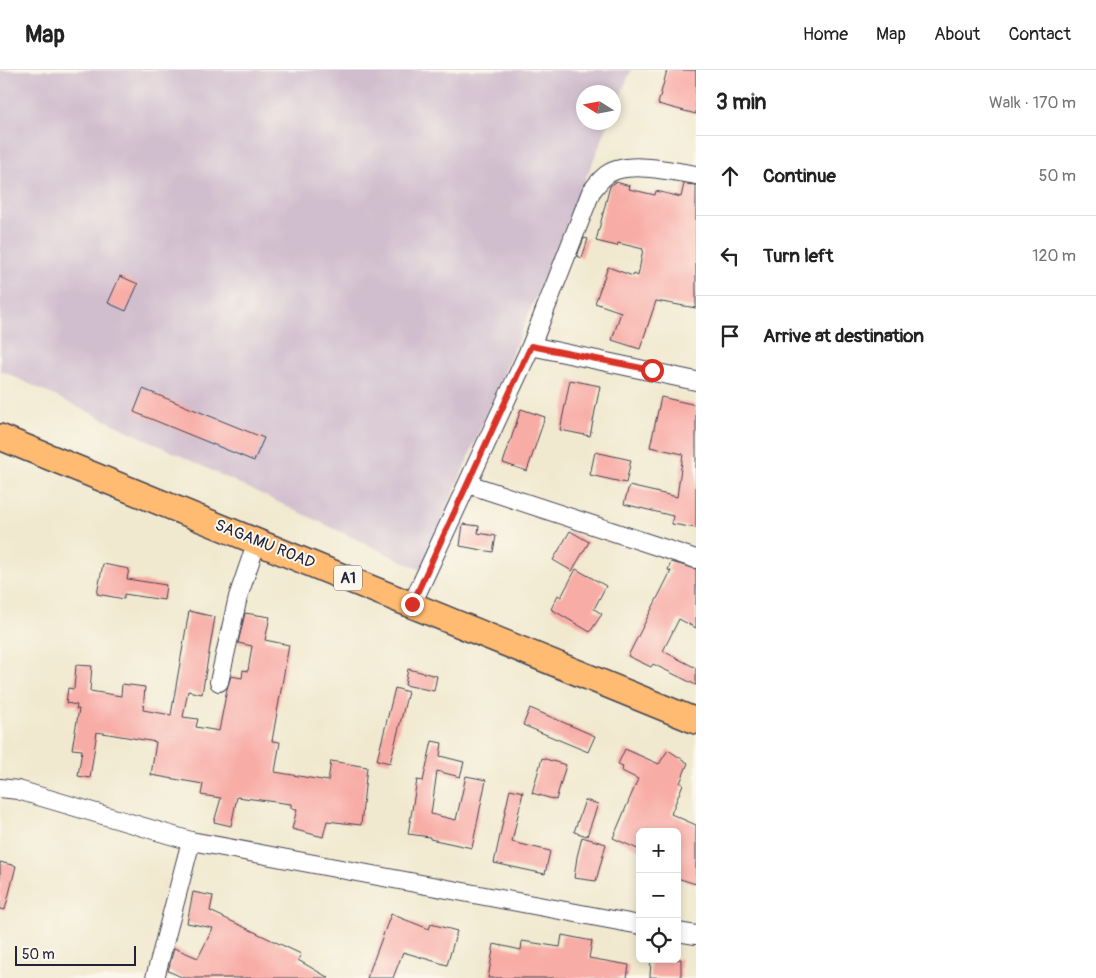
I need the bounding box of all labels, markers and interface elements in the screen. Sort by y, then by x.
text: Map [25,20,65,49]
text: Home [803,23,848,46]
text: Map [876,23,906,46]
text: About [934,23,980,46]
text: Contact [1008,23,1071,46]
north arrow [576,85,621,130]
text: 3 min [716,89,766,116]
text: Walk · 170 m [989,93,1076,113]
icon: ahead [716,162,744,190]
text: Continue [763,164,836,188]
text: 50 m [1039,166,1076,186]
icon: left [716,242,744,270]
text: Turn left [763,244,833,268]
text: 120 m [1032,246,1076,266]
icon: arrive [716,322,744,350]
text: Arrive at destination [763,324,924,348]
route start [641,359,664,382]
street label: SAGAMU ROAD [212,515,318,573]
road number: A1 [334,566,362,590]
route end [401,593,424,616]
map controls [636,828,681,963]
button: + [636,828,681,873]
button: − [636,873,681,918]
button: locate [636,918,681,963]
scale bar [15,943,136,966]
text: 50 m [22,946,55,963]

